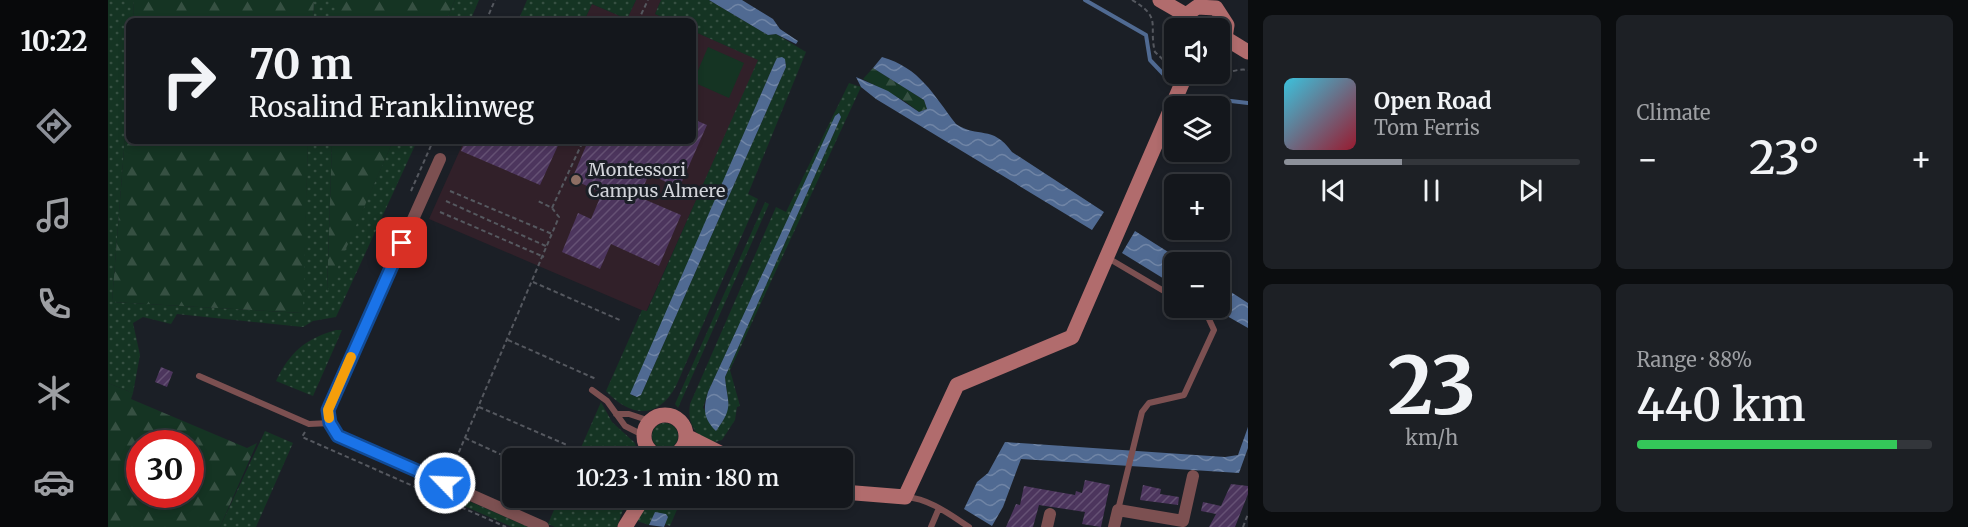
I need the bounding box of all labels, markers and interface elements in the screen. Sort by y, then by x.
map controls [1164,18,1230,318]
button: sound [1164,18,1230,84]
text: 10:22 [20,24,88,58]
text: 70 m [249,38,353,90]
icon: right [150,42,228,120]
text: Open Road [1374,87,1492,115]
text: Rosalind Franklinweg [249,90,534,124]
button: layers [1164,96,1230,162]
text: Climate [1637,100,1711,125]
icon: directions [33,105,75,147]
text: Tom Ferris [1374,115,1480,140]
text: 23° [1749,130,1820,186]
text: − [1637,139,1659,180]
text: + [1910,139,1932,180]
place label: Montessori Campus Almere [588,158,725,202]
marker: Montessori Campus Almere [569,173,583,187]
button: + [1164,174,1230,240]
icon: previous [1317,174,1350,207]
icon: pause [1415,174,1448,207]
icon: next [1514,174,1547,207]
icon: music [33,194,75,236]
pin [376,217,427,268]
icon: arrive [385,226,418,259]
button: − [1164,252,1230,318]
icon: phone [33,283,75,325]
text: 23 [1387,337,1476,435]
text: Range · 88% [1637,347,1752,372]
icon: climate [33,372,75,414]
text: 440 km [1637,377,1806,433]
text: km/h [1405,425,1458,450]
speed limit sign: 30 [126,430,204,508]
position arrow [413,451,477,515]
icon: car [33,461,75,503]
text: 10:23 · 1 min · 180 m [576,464,779,492]

